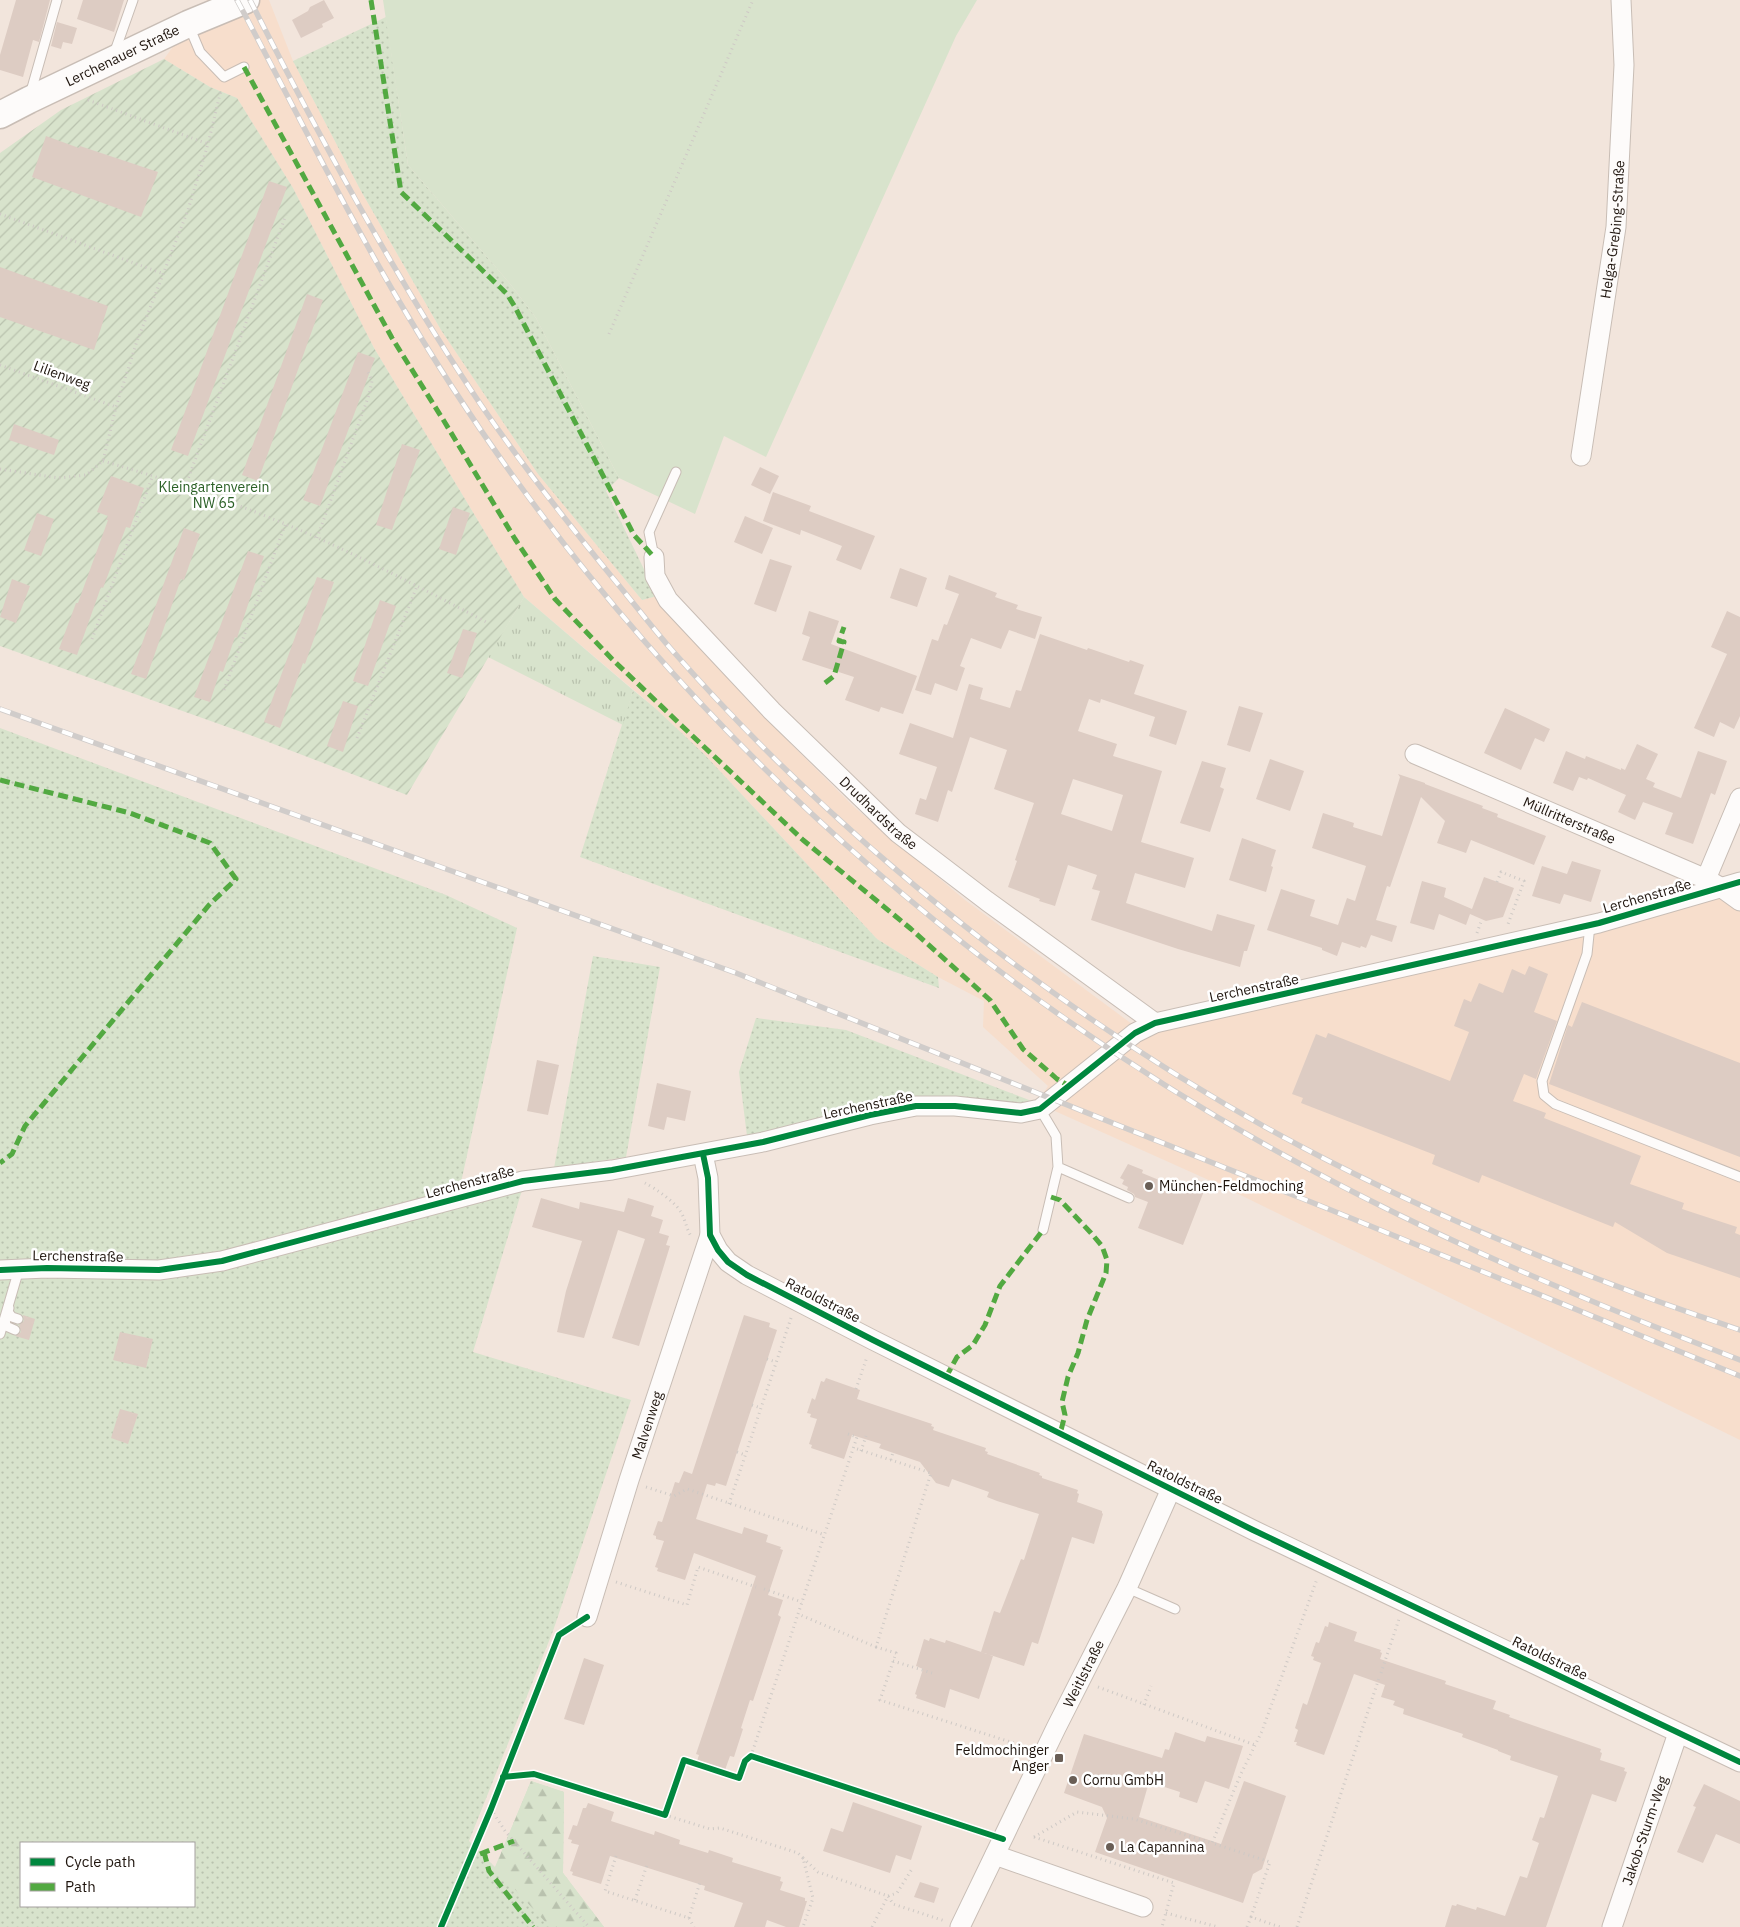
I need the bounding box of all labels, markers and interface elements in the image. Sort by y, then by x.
street label: Lerchenauer Straße [62,20,182,90]
street label: Helga-Grebing-Straße [1596,159,1628,300]
street label: Lilienweg [31,356,93,394]
park label: Kleingartenverein NW 65 [159,478,269,512]
street label: Drudhardstraße [836,772,921,854]
street label: Müllritterstraße [1520,793,1619,848]
street label: Lerchenstraße [1601,875,1694,917]
street label: Lerchenstraße [1208,970,1301,1006]
street label: Lerchenstraße [822,1087,915,1123]
street label: Lerchenstraße [424,1161,517,1202]
place label: München-Feldmoching [1159,1177,1304,1195]
marker: München-Feldmoching [1143,1180,1155,1192]
street label: Lerchenstraße [32,1246,124,1266]
street label: Ratoldstraße [782,1273,864,1327]
street label: Malvenweg [627,1388,667,1462]
street label: Ratoldstraße [1144,1456,1226,1508]
street label: Ratoldstraße [1509,1632,1591,1684]
street label: Weitlstraße [1059,1637,1108,1710]
place label: Feldmochinger Anger [955,1741,1049,1775]
marker: Feldmochinger Anger [1053,1752,1065,1764]
place label: Cornu GmbH [1083,1771,1164,1789]
street label: Jakob-Sturm-Weg [1618,1773,1672,1887]
marker: Cornu GmbH [1067,1774,1079,1786]
place label: La Capannina [1120,1838,1205,1856]
marker: La Capannina [1104,1841,1116,1853]
legend [20,1842,195,1907]
text: Cycle path [65,1852,136,1871]
text: Path [65,1877,96,1896]

